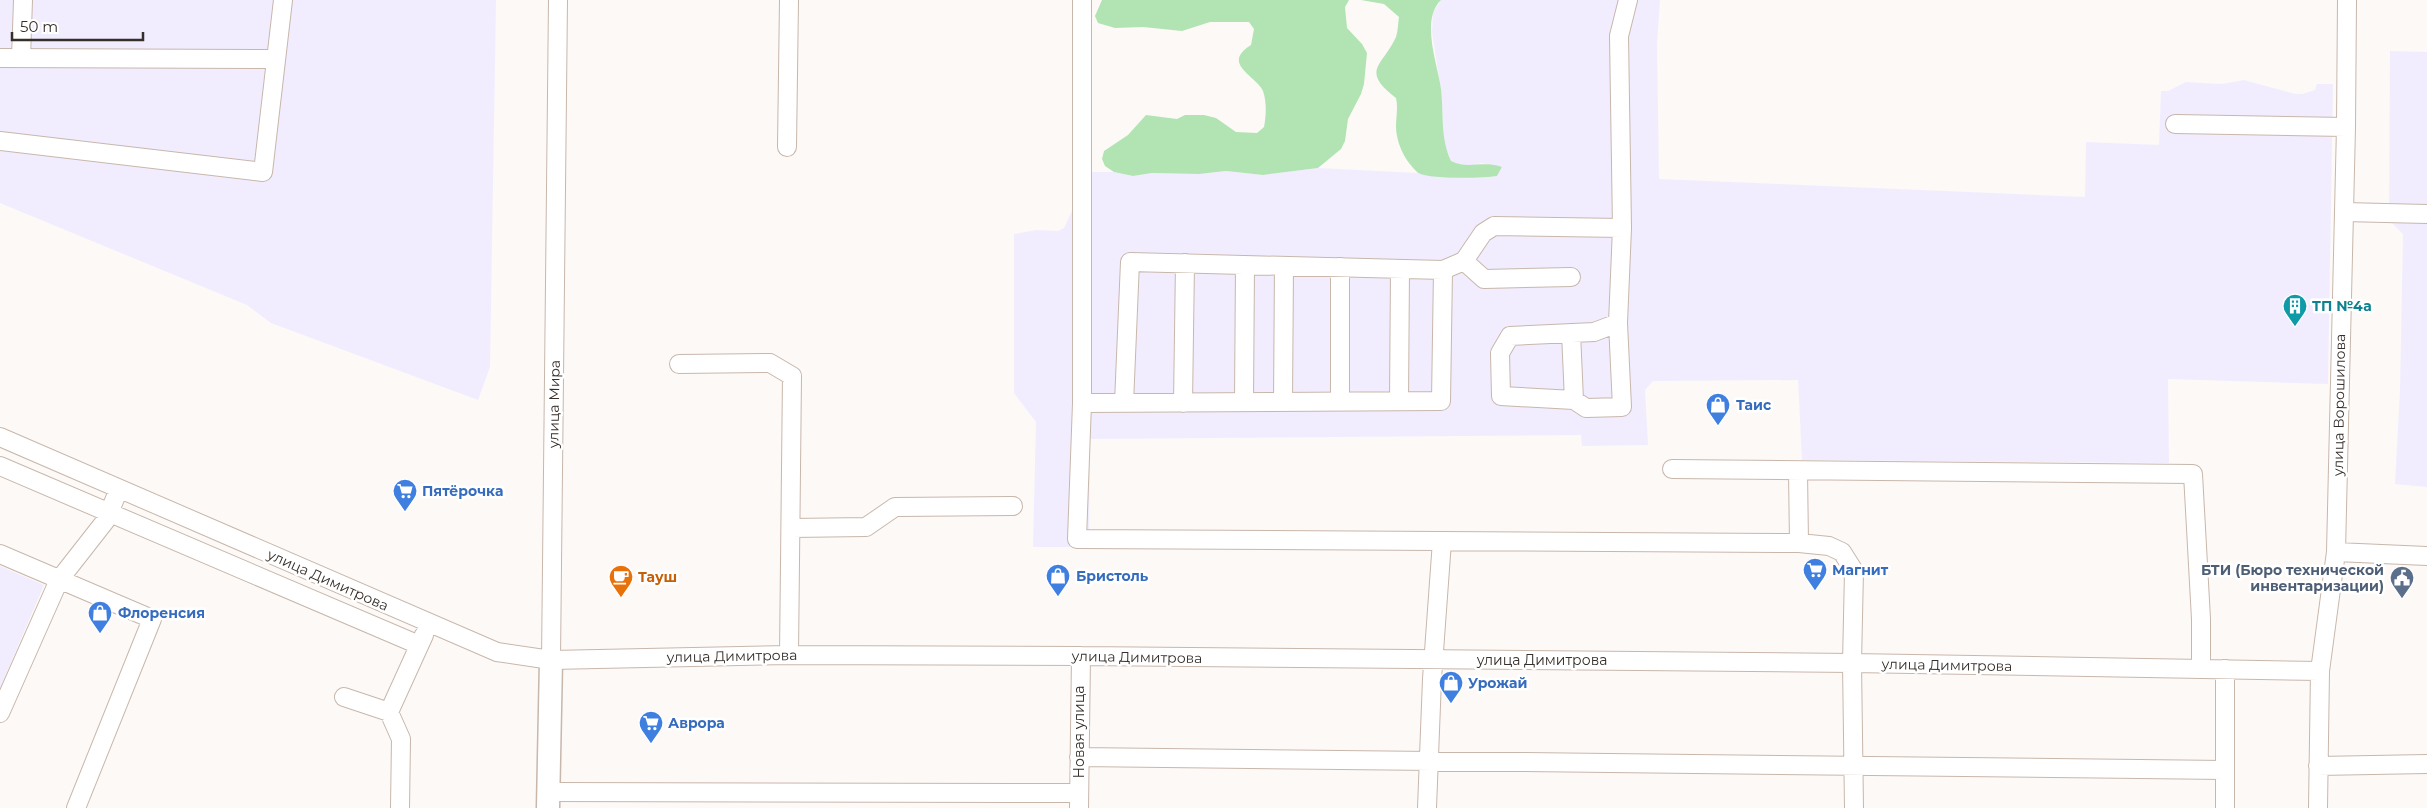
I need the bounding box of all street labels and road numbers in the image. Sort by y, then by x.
street label: улица Ворошилова [2329,334,2349,477]
street label: улица Мира [544,360,564,449]
street label: улица Димитрова [264,545,391,615]
street label: улица Димитрова [666,646,797,666]
street label: улица Димитрова [1071,647,1202,667]
street label: улица Димитрова [1476,651,1607,669]
street label: улица Димитрова [1881,655,2012,675]
street label: Новая улица [1070,686,1088,778]

